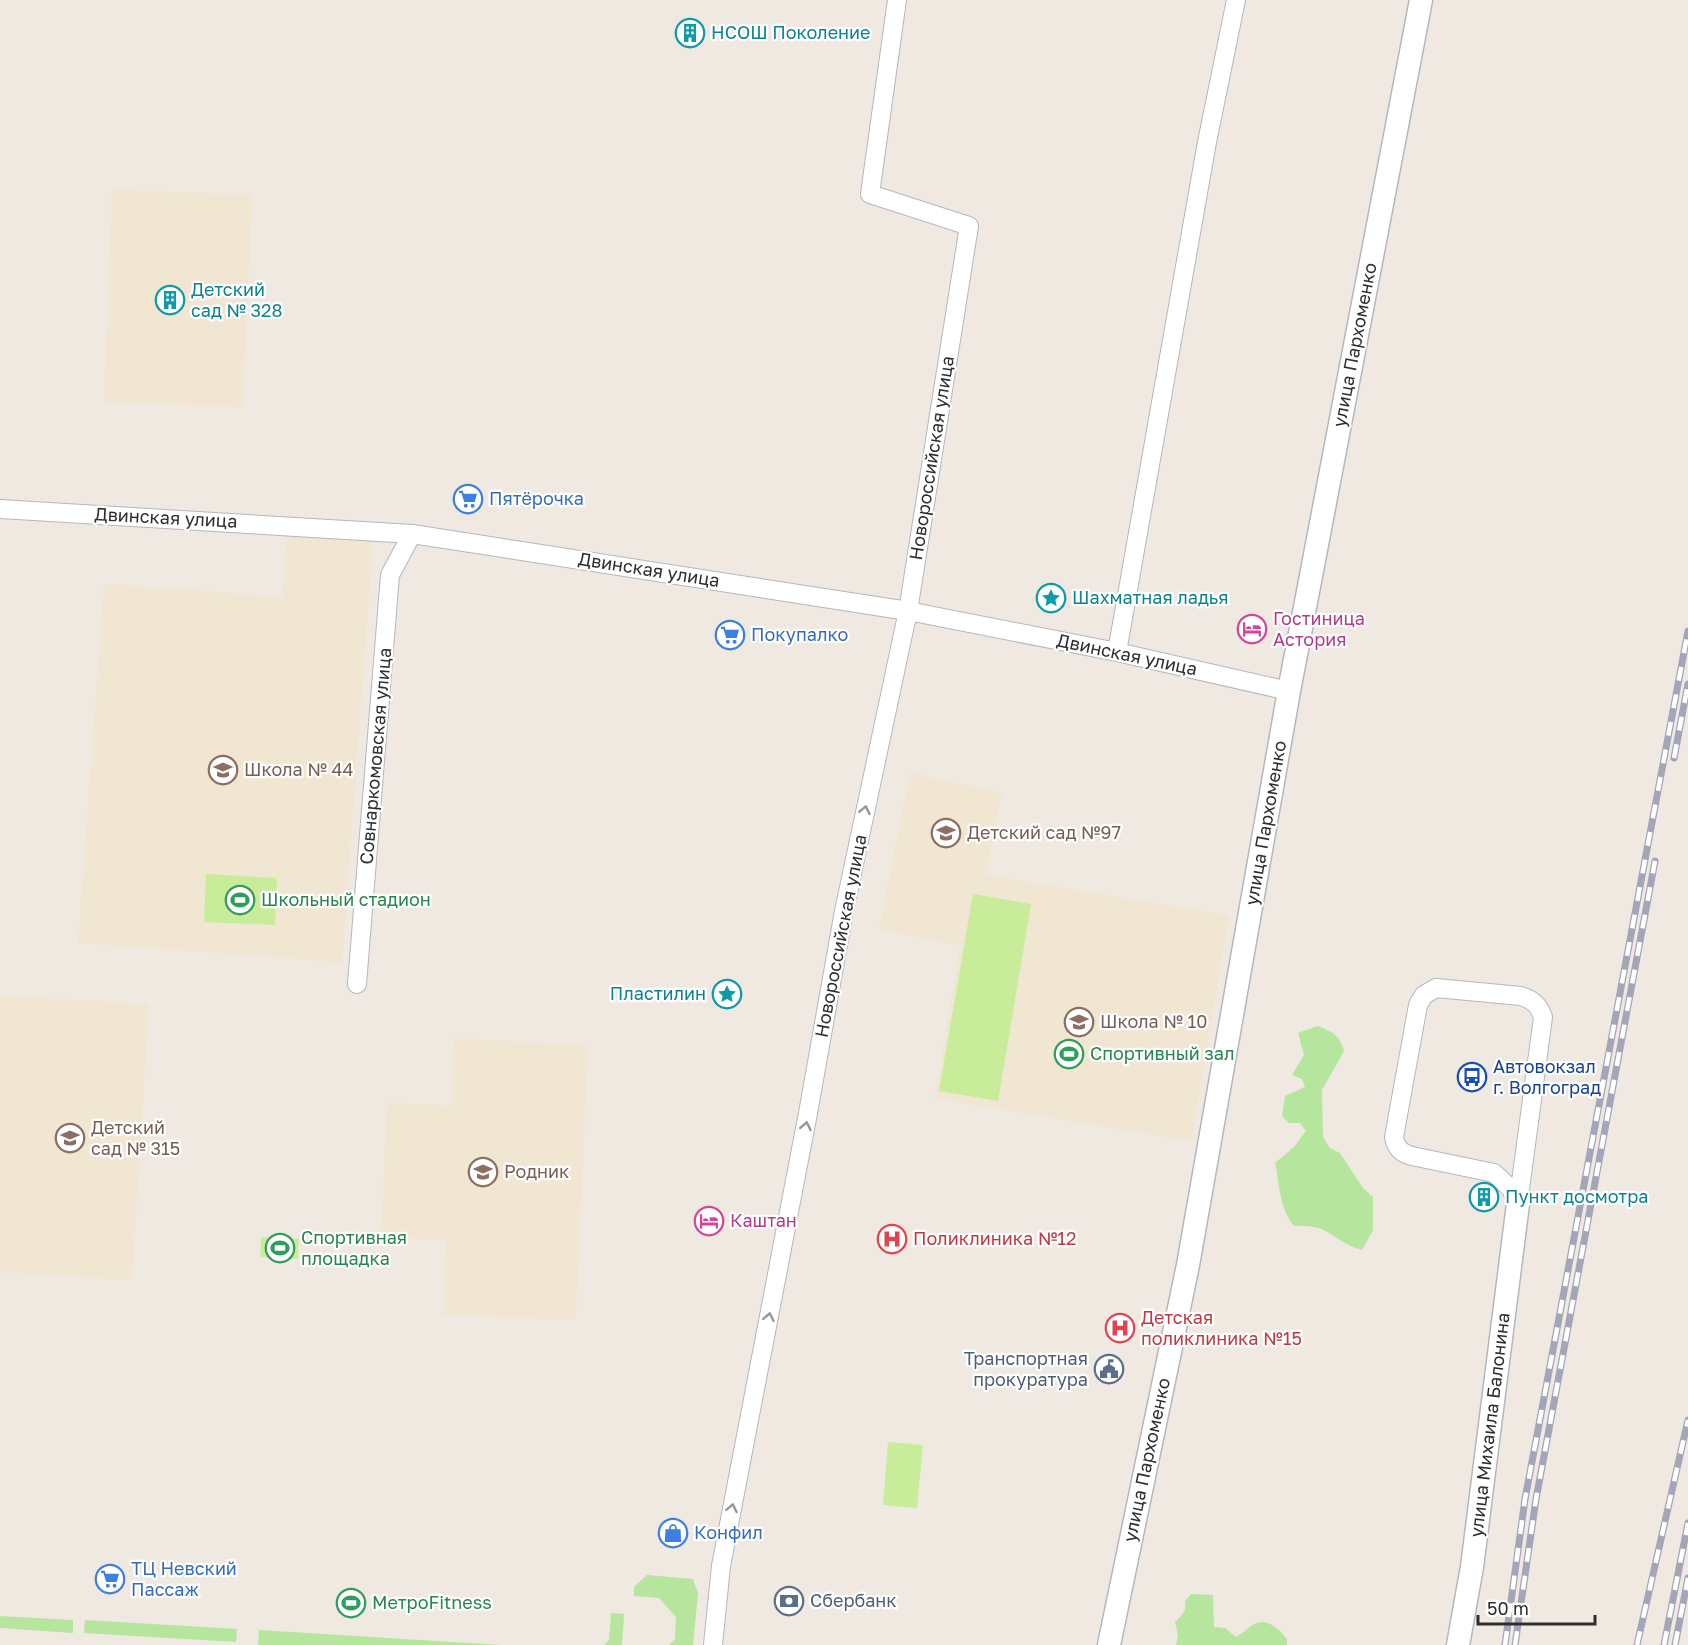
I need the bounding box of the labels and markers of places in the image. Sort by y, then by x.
building icon: НСОШ Поколение [674,17,706,49]
place label: НСОШ Поколение [711,21,870,43]
place label: Детский сад № 328 [191,278,283,321]
building icon: Детский сад № 328 [154,284,186,316]
supermarket icon: Пятёрочка [452,483,484,515]
place label: Пятёрочка [489,487,584,509]
place icon: Шахматная ладья [1035,582,1067,614]
place label: Шахматная ладья [1072,586,1229,608]
place label: Гостиница Астория [1273,607,1365,650]
hotel icon: Гостиница Астория [1236,613,1268,645]
supermarket icon: Покупалко [714,619,746,651]
place label: Покупалко [751,623,848,645]
school or university icon: Школа № 44 [207,754,239,786]
place label: Школа № 44 [244,758,353,780]
school or university icon: Детский сад №97 [930,817,962,849]
place label: Детский сад №97 [967,821,1121,843]
sports icon: Школьный стадион [224,884,256,916]
place label: Школьный стадион [261,888,431,910]
place icon: Пластилин [711,978,743,1010]
place label: Пластилин [610,982,706,1004]
school or university icon: Школа № 10 [1063,1006,1095,1038]
place label: Школа № 10 [1100,1010,1207,1032]
sports icon: Спортивный зал [1053,1038,1085,1070]
place label: Спортивный зал [1090,1042,1234,1064]
place label: Автовокзал г. Волгоград [1493,1055,1601,1098]
bus stop icon: Автовокзал г. Волгоград [1456,1061,1488,1093]
place label: Детский сад № 315 [91,1116,180,1159]
school or university icon: Детский сад № 315 [54,1122,86,1154]
school or university icon: Родник [467,1156,499,1188]
place label: Родник [504,1160,569,1182]
building icon: Пункт досмотра [1468,1181,1500,1213]
place label: Пункт досмотра [1505,1185,1648,1207]
hotel icon: Каштан [693,1205,725,1237]
place label: Каштан [730,1209,797,1231]
hospital icon: Поликлиника №12 [876,1223,908,1255]
place label: Спортивная площадка [301,1226,407,1269]
place label: Поликлиника №12 [913,1227,1077,1249]
sports icon: Спортивная площадка [264,1232,296,1264]
place label: Детская поликлиника №15 [1141,1306,1302,1349]
hospital icon: Детская поликлиника №15 [1104,1312,1136,1344]
place label: Транспортная прокуратура [964,1347,1088,1390]
public building icon: Транспортная прокуратура [1093,1353,1125,1385]
shop icon: Конфил [657,1517,689,1549]
place label: Конфил [694,1521,763,1543]
place label: ТЦ Невский Пассаж [131,1557,237,1600]
supermarket icon: ТЦ Невский Пассаж [94,1563,126,1595]
bank icon: Сбербанк [773,1585,805,1617]
sports icon: МетроFitness [335,1587,367,1619]
place label: Сбербанк [810,1589,897,1611]
place label: МетроFitness [372,1591,492,1613]

